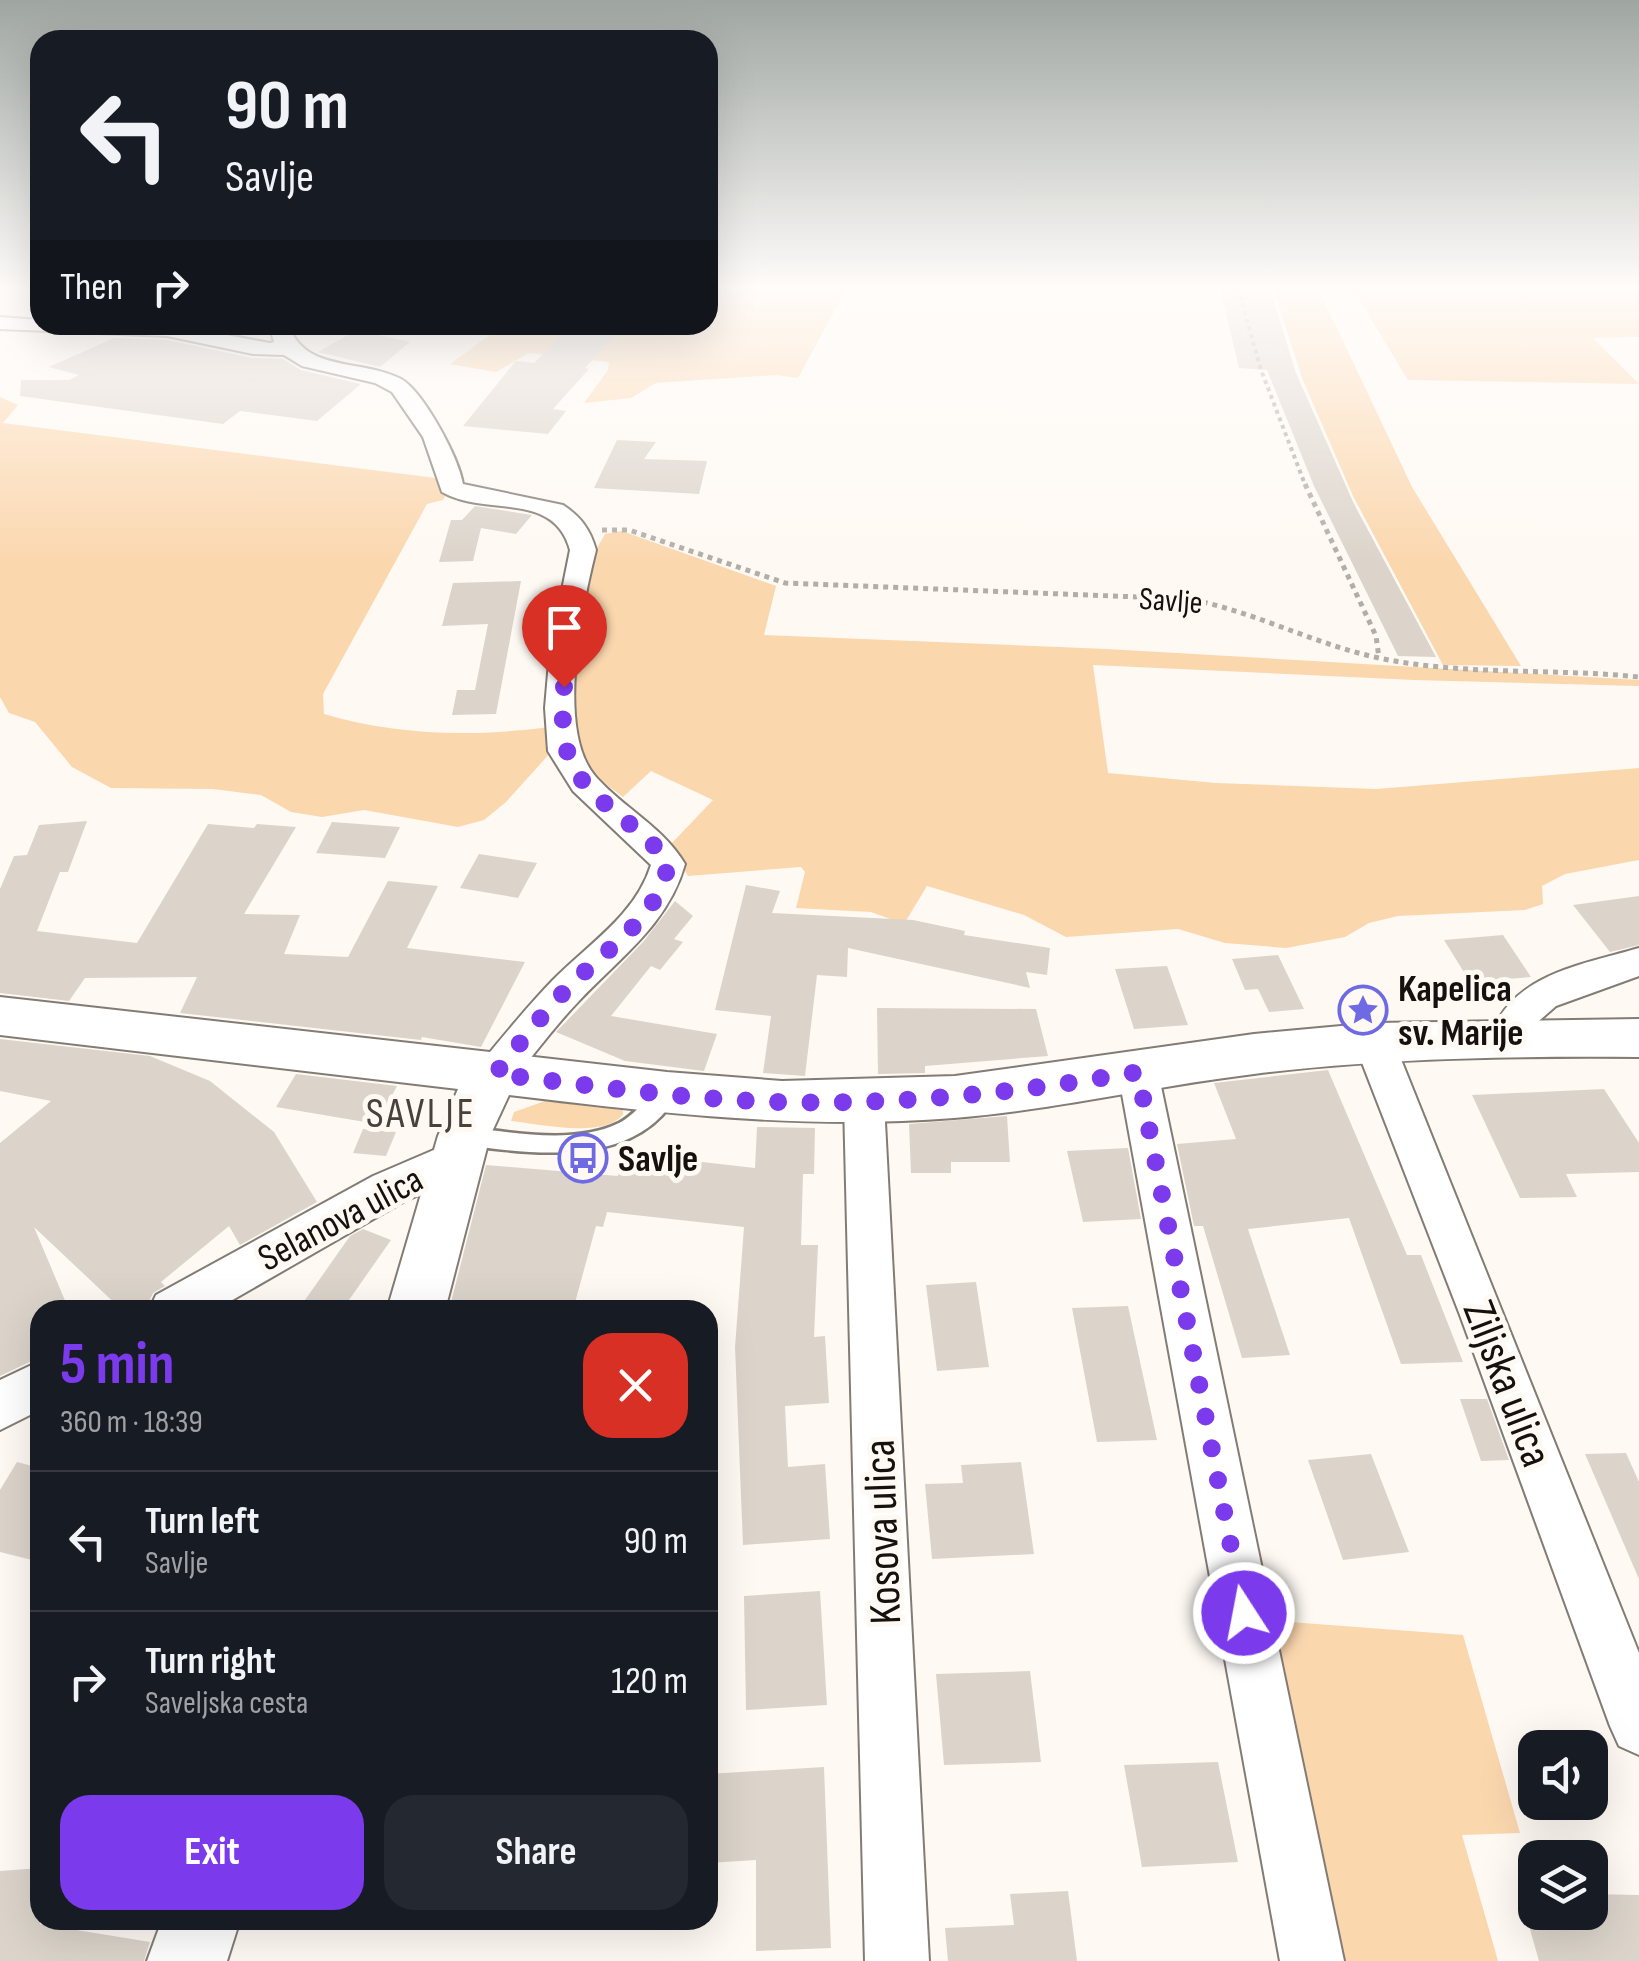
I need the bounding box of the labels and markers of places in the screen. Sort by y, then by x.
pin [522,585,607,688]
place label: Kapelica sv. Marije [1398,967,1523,1056]
place icon: Kapelica sv. Marije [1337,984,1389,1036]
bus stop icon: Savlje [557,1132,609,1184]
place label: Savlje [618,1137,698,1182]

